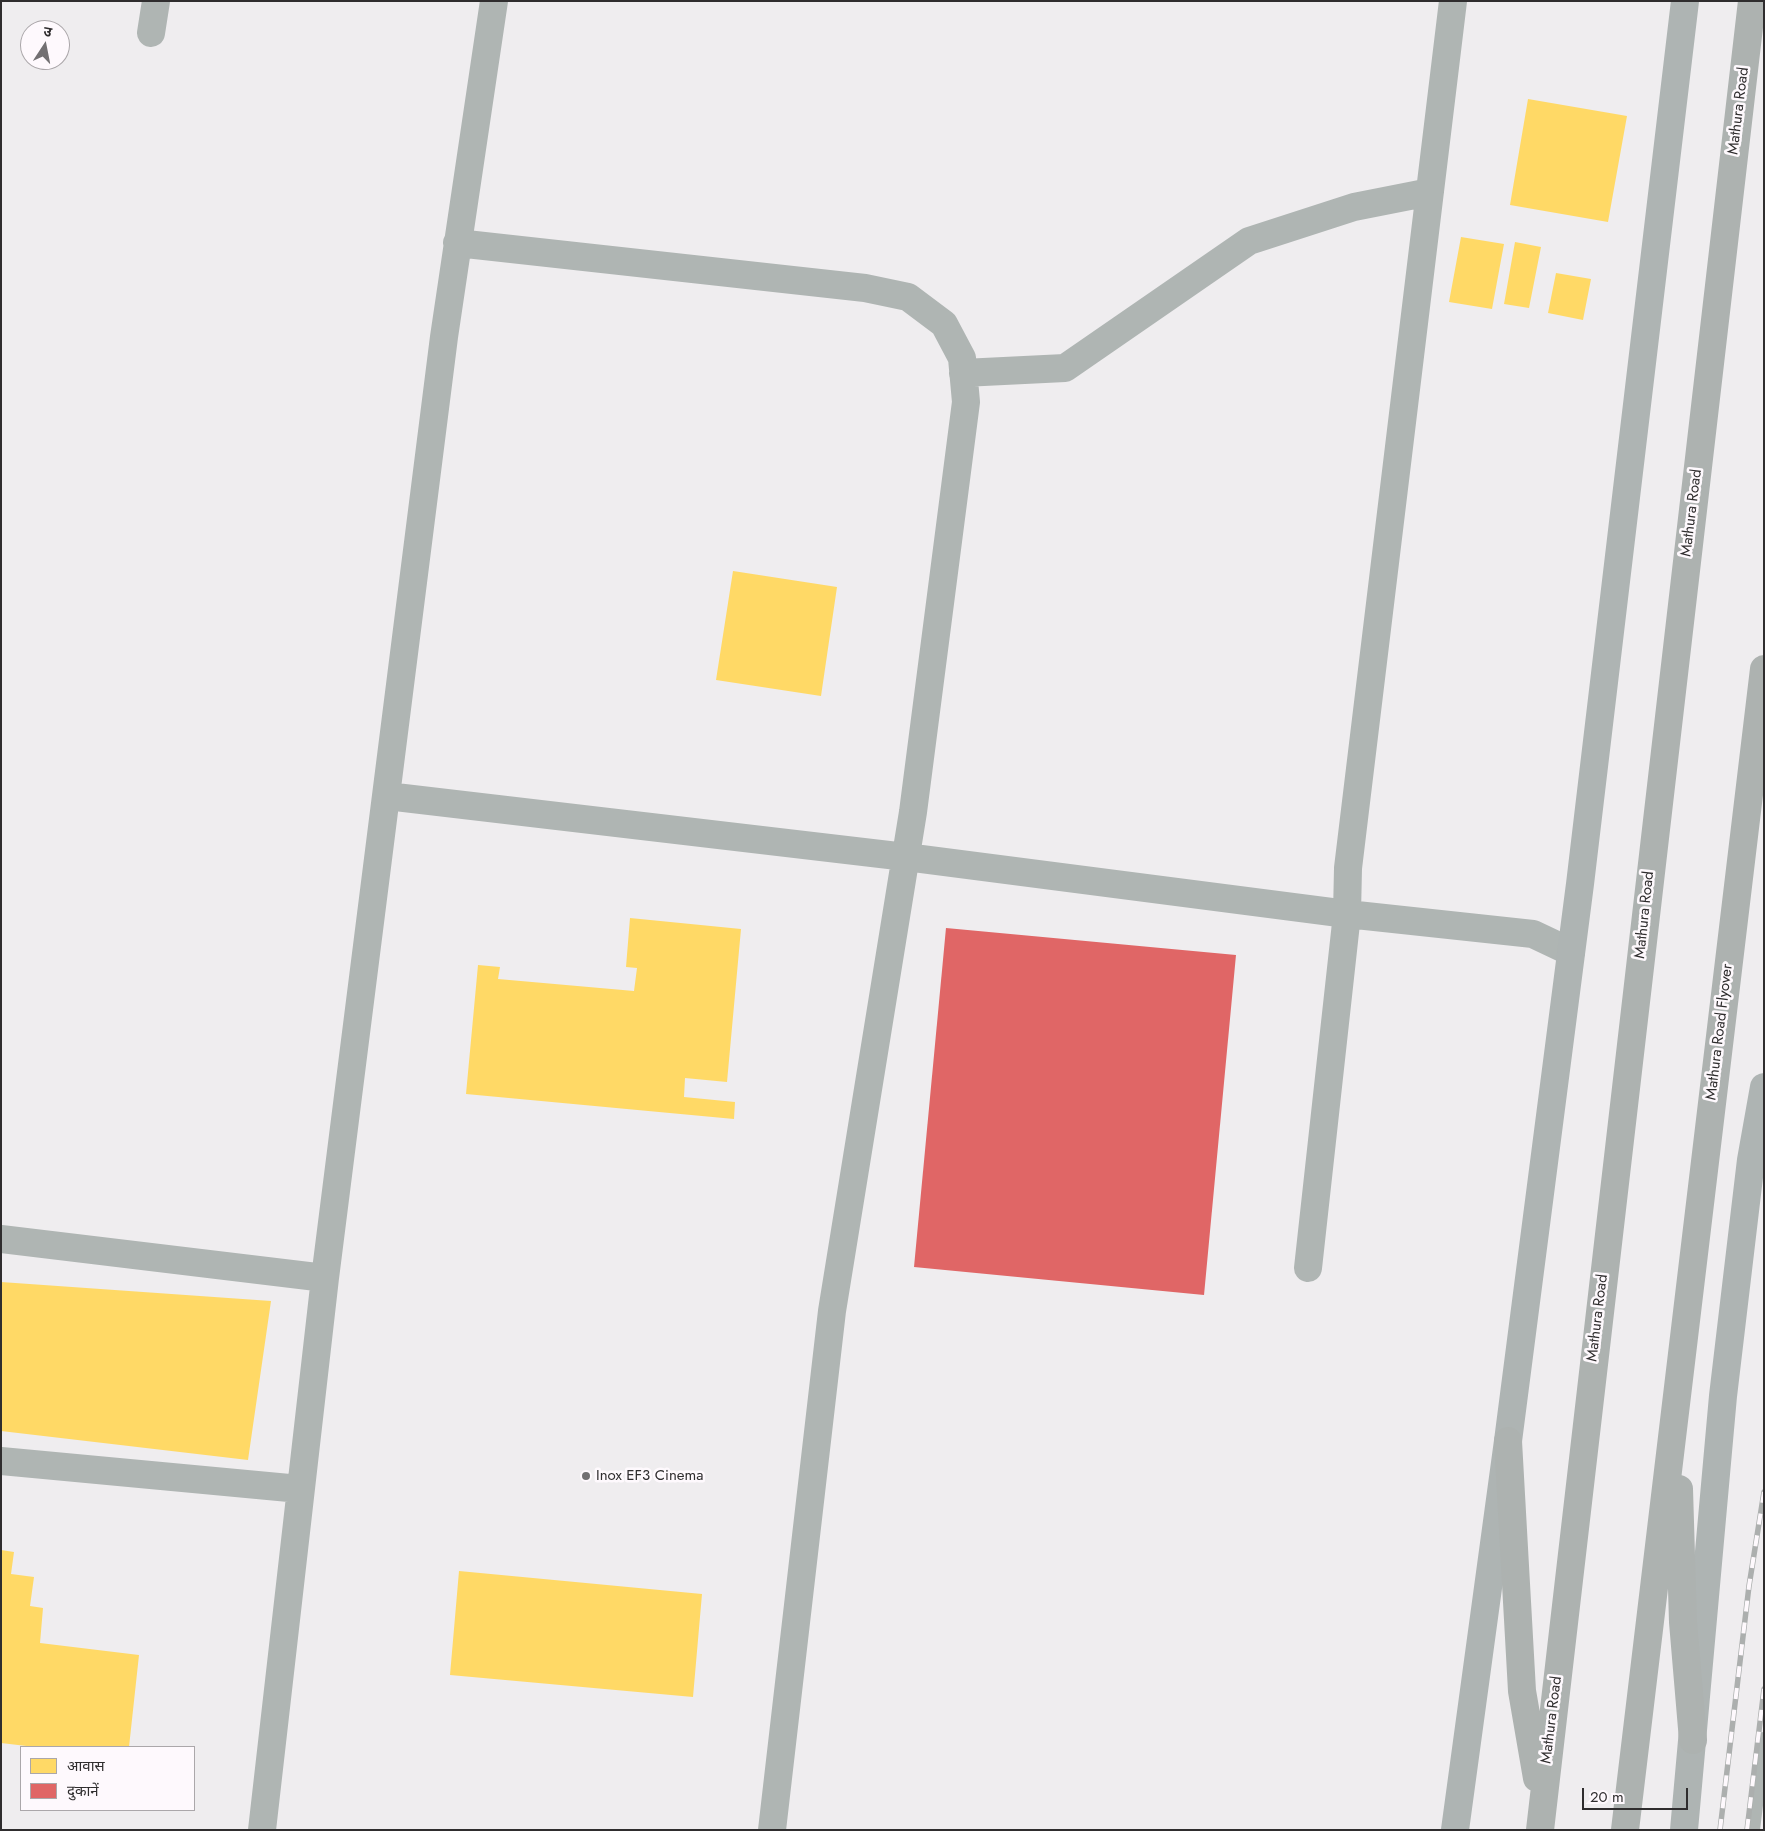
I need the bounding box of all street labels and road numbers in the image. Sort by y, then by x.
street label: Mathura Road [1725,66,1753,156]
street label: Mathura Road [1678,468,1706,558]
street label: Mathura Road [1631,870,1659,960]
street label: Mathura Road Flyover [1703,963,1737,1101]
street label: Mathura Road [1584,1273,1612,1363]
street label: Mathura Road [1538,1675,1566,1765]

